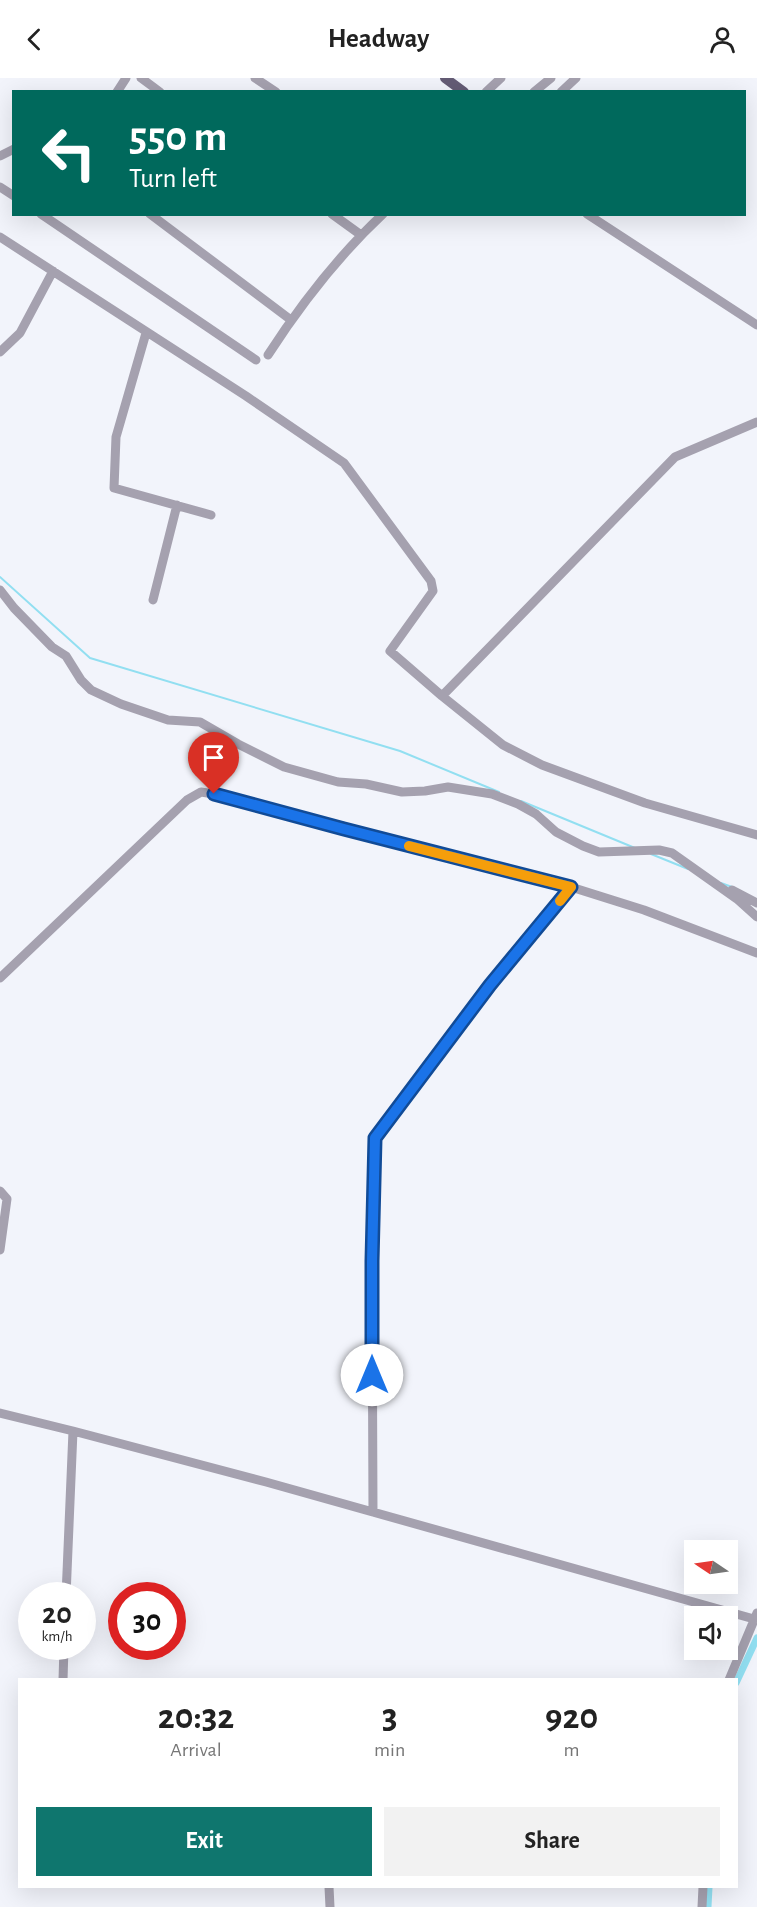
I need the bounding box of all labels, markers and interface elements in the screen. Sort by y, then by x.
icon: back [18,23,51,56]
icon: person [706,23,739,56]
text: Headway [328,25,429,52]
icon: left [30,114,108,192]
text: 550 m [129,116,227,158]
text: Turn left [129,165,217,192]
pin [188,732,239,794]
icon: arrive [197,741,230,774]
position arrow [340,1343,404,1407]
north arrow [684,1540,738,1594]
map controls [684,1540,738,1660]
speed limit sign: 30 [108,1582,186,1660]
text: 20 [42,1599,72,1629]
button: sound [684,1606,738,1660]
text: km/h [42,1629,72,1644]
text: 20:32 [158,1699,234,1735]
text: 3 [382,1699,397,1735]
text: 920 [545,1699,598,1735]
text: Arrival [170,1740,222,1760]
text: min [374,1740,405,1760]
text: m [564,1740,580,1760]
button: Exit [36,1807,372,1876]
button: Share [384,1807,720,1876]

